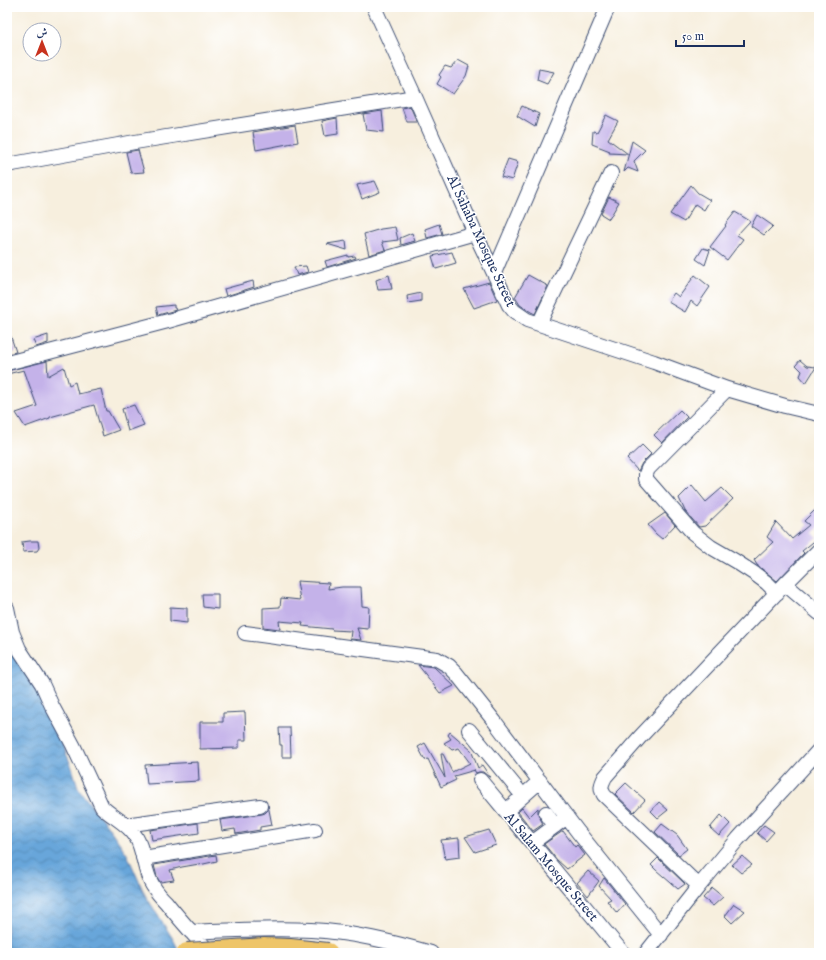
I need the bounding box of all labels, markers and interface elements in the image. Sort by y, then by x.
north arrow [22,22,62,62]
scale bar [676,22,744,48]
text: ش [37,26,48,40]
text: 50 m [682,29,704,44]
street label: Al Sahaba Mosque Street [442,171,520,310]
street label: Al Salam Mosque Street [499,808,602,926]

